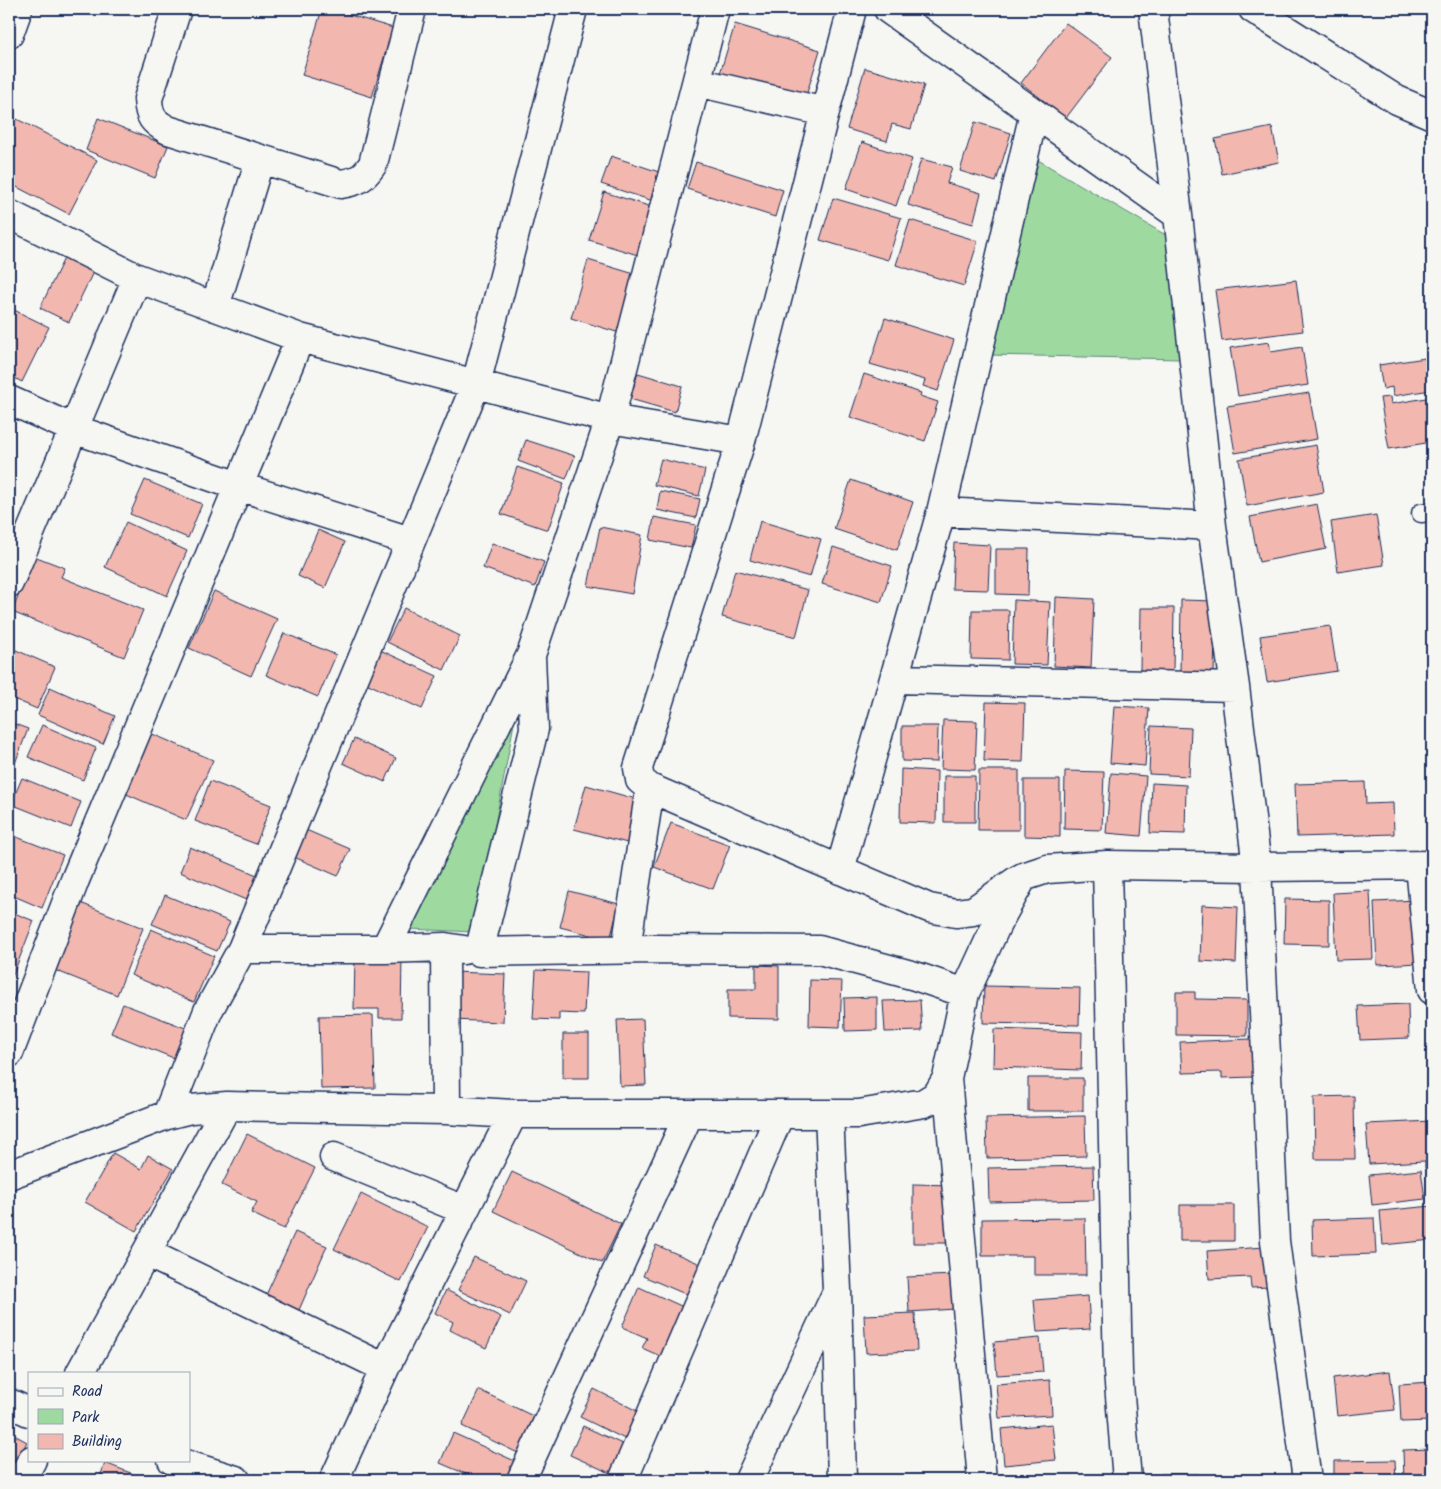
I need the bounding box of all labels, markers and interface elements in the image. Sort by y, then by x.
legend [28,1372,190,1462]
text: Road [72,1380,103,1404]
text: Park [72,1406,100,1430]
text: Building [72,1430,122,1454]

